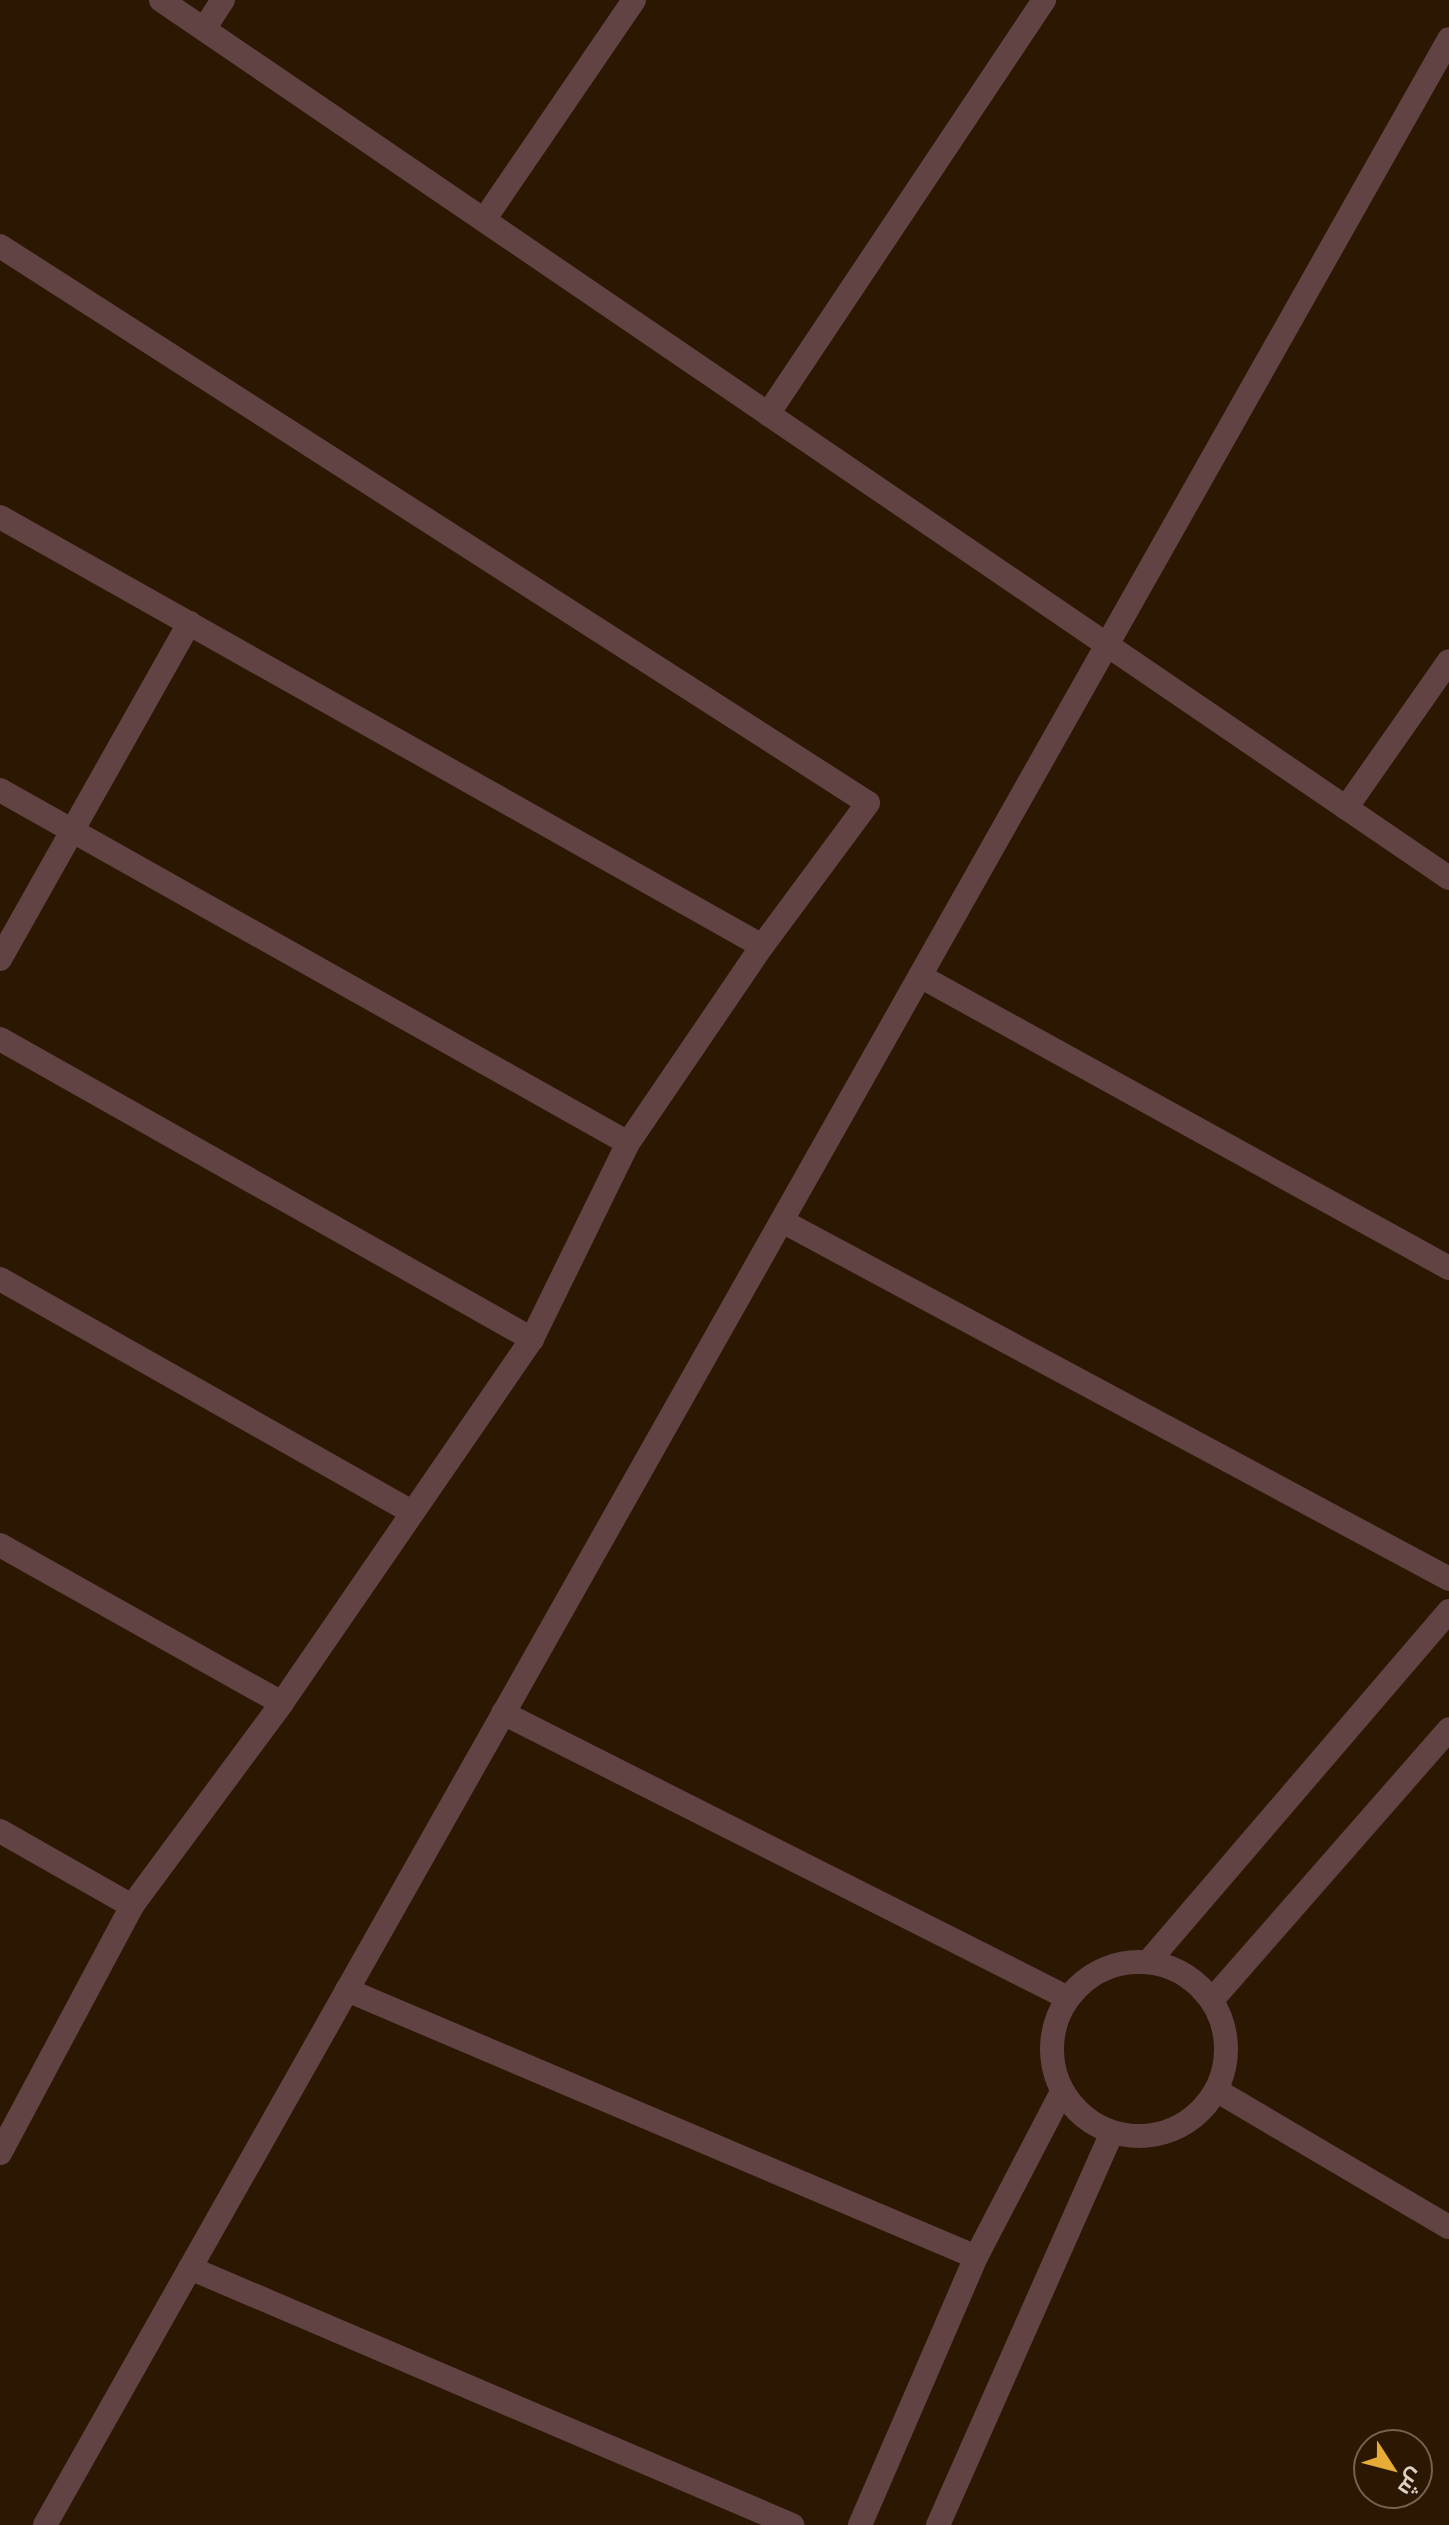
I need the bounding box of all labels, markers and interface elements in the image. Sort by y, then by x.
north arrow [1353,2429,1433,2509]
text: ش [1392,2463,1430,2501]

